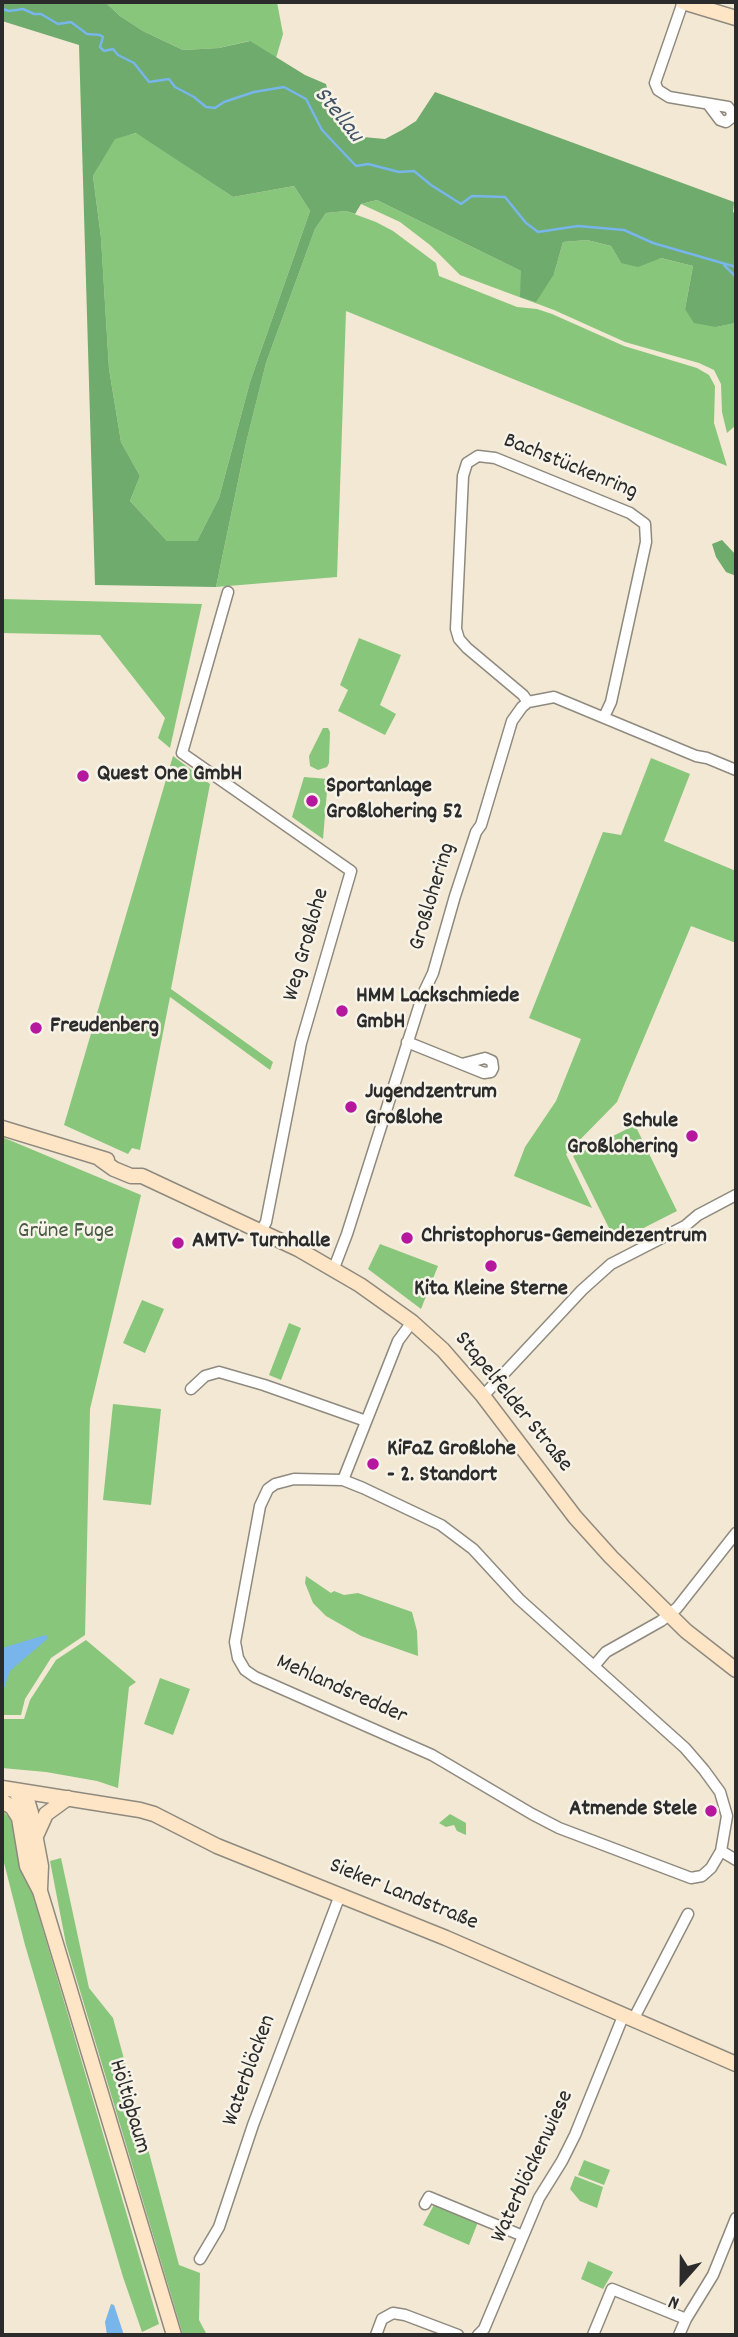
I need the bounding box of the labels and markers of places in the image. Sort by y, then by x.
place label: Quest One GmbH [97,762,242,790]
marker: Quest One GmbH [75,768,91,784]
place label: Sportanlage Großlohering 52 [326,774,463,828]
marker: Sportanlage Großlohering 52 [304,793,320,809]
place label: HMM Lackschmiede GmbH [356,984,519,1038]
marker: HMM Lackschmiede GmbH [334,1003,350,1019]
place label: Freudenberg [50,1014,159,1042]
marker: Freudenberg [28,1020,44,1036]
place label: Jugendzentrum Großlohe [365,1080,497,1134]
marker: Jugendzentrum Großlohe [343,1099,359,1115]
place label: Schule Großlohering [567,1109,678,1163]
marker: Schule Großlohering [684,1128,700,1144]
place label: Christophorus-Gemeindezentrum [421,1224,707,1252]
place label: AMTV- Turnhalle [192,1229,330,1257]
marker: Christophorus-Gemeindezentrum [399,1230,415,1246]
marker: AMTV- Turnhalle [170,1235,186,1251]
marker: Kita Kleine Sterne [483,1258,499,1274]
place label: Kita Kleine Sterne [414,1277,568,1305]
place label: KiFaZ Großlohe - 2. Standort [387,1437,516,1491]
marker: KiFaZ Großlohe - 2. Standort [365,1456,381,1472]
place label: Atmende Stele [569,1797,697,1825]
marker: Atmende Stele [703,1803,719,1819]

